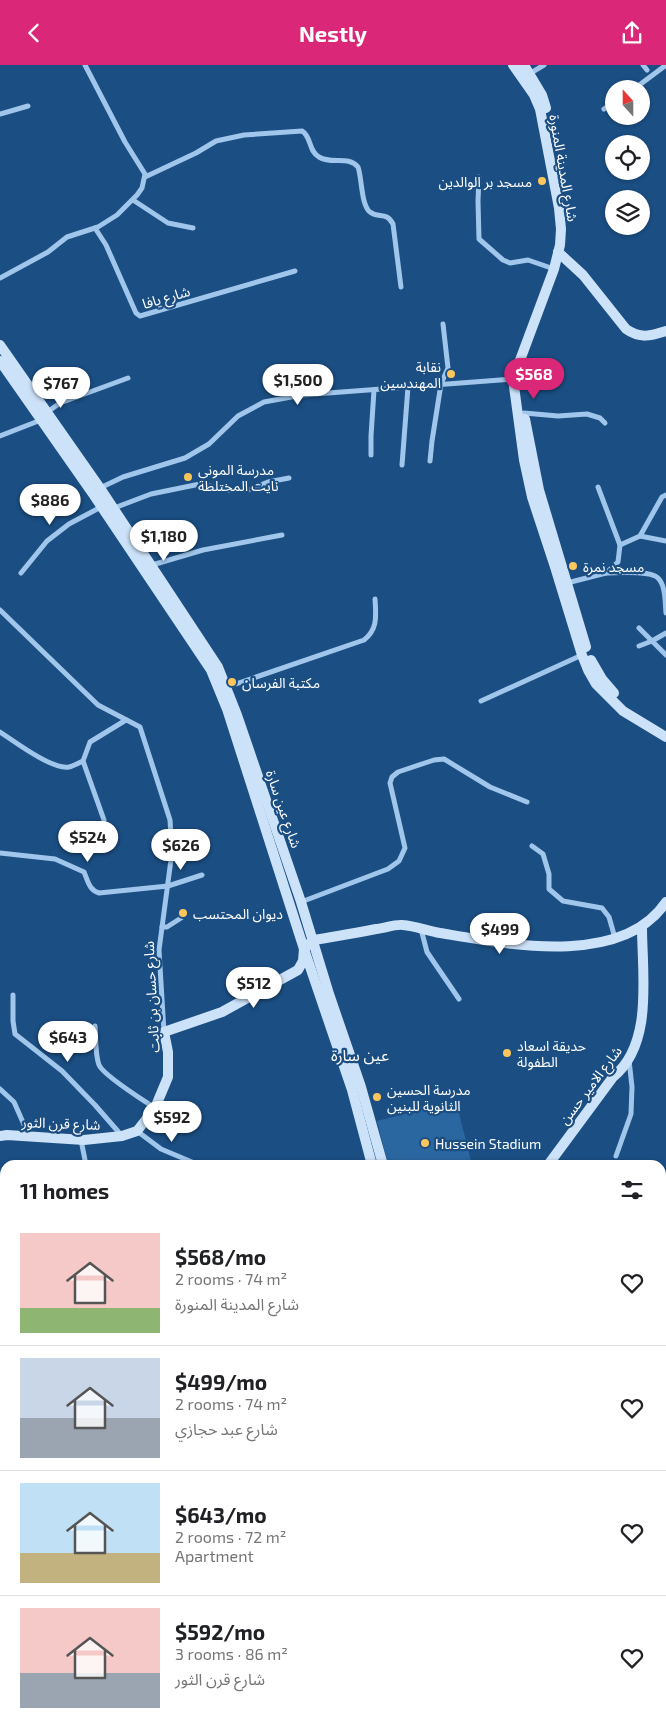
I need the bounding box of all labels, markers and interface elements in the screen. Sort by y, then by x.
icon: back [20,19,48,47]
icon: share [618,19,646,47]
text: Nestly [299,20,367,46]
north arrow [605,80,650,125]
map controls [605,80,650,235]
street label: شارع المدينة المنورة [543,113,582,223]
button: locate [605,135,650,180]
place label: مسجد بر الوالدين [438,173,532,191]
marker: مسجد بر الوالدين [536,175,548,187]
button: layers [605,190,650,235]
street label: شارع يافا [140,282,193,315]
pin: $568 [504,357,564,400]
place label: نقابة المهندسين [380,358,441,392]
pin: $1,500 [257,363,339,406]
text: $568 [515,364,553,383]
pin: $767 [31,367,91,409]
marker: نقابة المهندسين [445,368,457,380]
text: $1,500 [273,370,323,389]
text: $767 [43,373,79,392]
place label: مدرسة الموني نايت المختلطة [198,461,279,494]
marker: مدرسة الموني نايت المختلطة [182,471,194,483]
pin: $886 [20,483,80,526]
text: $886 [31,490,69,509]
pin: $1,180 [123,519,205,562]
text: $1,180 [141,526,187,545]
place label: مسجد نمرة [583,558,644,576]
marker: مسجد نمرة [567,560,579,572]
place label: مكتبة الفرسان [242,674,320,692]
marker: مكتبة الفرسان [226,676,238,688]
street label: شارع عين سارة [260,768,305,851]
pin: $524 [58,821,118,863]
text: $524 [69,827,107,846]
pin: $626 [151,829,211,871]
text: $626 [162,835,200,854]
place label: ديوان المحتسب [193,905,283,923]
marker: ديوان المحتسب [177,907,189,919]
pin: $499 [470,913,530,955]
text: $499 [481,919,519,938]
street label: شارع حسان بن ثابت [140,941,165,1053]
pin: $512 [224,967,284,1009]
text: $512 [237,973,271,992]
pin: $643 [38,1021,98,1063]
text: $643 [49,1027,87,1046]
place label: حديقة اسعاد الطفولة [517,1037,586,1071]
street label: شارع الامير حسن [555,1043,627,1129]
district label: عين سارة [331,1045,389,1065]
marker: حديقة اسعاد الطفولة [501,1047,513,1059]
place label: مدرسة الحسين الثانوية للبنين [387,1081,471,1115]
marker: مدرسة الحسين الثانوية للبنين [371,1091,383,1103]
pin: $592 [142,1101,202,1143]
text: $592 [154,1107,190,1126]
street label: شارع قرن الثور [20,1113,101,1136]
place label: Hussein Stadium [435,1135,541,1152]
marker: Hussein Stadium [419,1137,431,1149]
icon: filters [618,1176,646,1204]
text: 11 homes [20,1178,109,1203]
text: $568/mo [175,1244,266,1269]
icon: home [60,1253,120,1313]
text: 2 rooms · 74 m² [175,1269,287,1288]
icon: heart [618,1269,646,1297]
text: شارع المدينة المنورة [175,1294,299,1313]
text: $499/mo [175,1369,267,1394]
icon: home [60,1378,120,1438]
text: 2 rooms · 74 m² [175,1394,287,1413]
icon: heart [618,1394,646,1422]
text: شارع عبد حجازي [175,1419,278,1438]
text: $643/mo [175,1502,267,1527]
icon: home [60,1503,120,1563]
icon: heart [618,1519,646,1547]
text: 2 rooms · 72 m² [175,1527,286,1546]
text: Apartment [175,1546,254,1565]
text: $592/mo [175,1619,265,1644]
icon: home [60,1628,120,1688]
text: 3 rooms · 86 m² [175,1644,288,1663]
icon: heart [618,1644,646,1672]
text: شارع قرن الثور [175,1669,265,1688]

